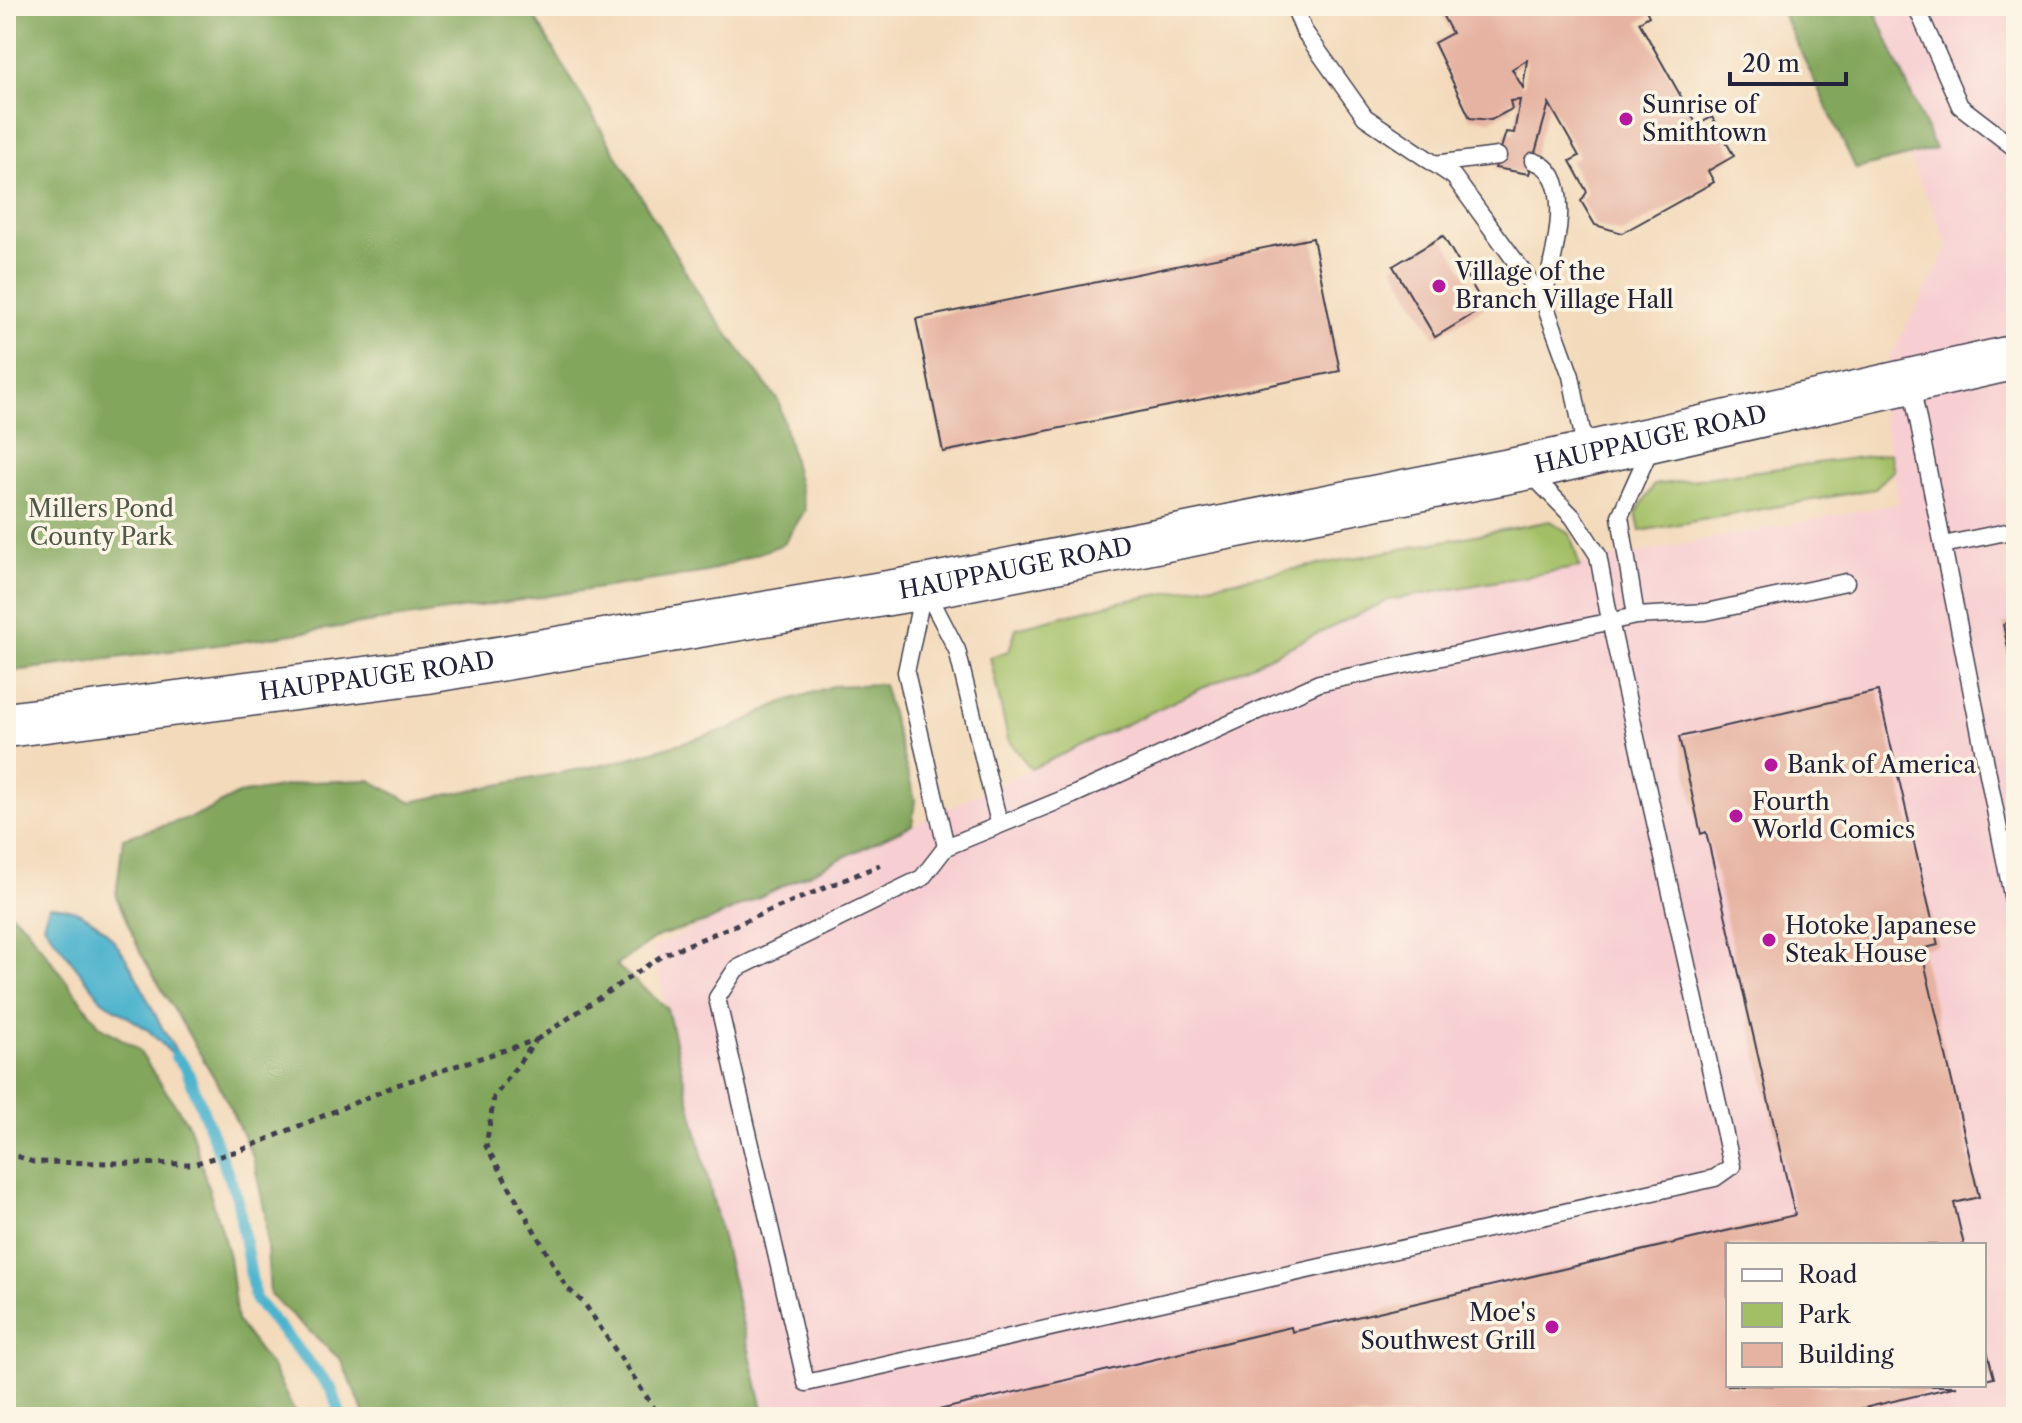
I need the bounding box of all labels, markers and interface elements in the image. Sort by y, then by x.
scale bar [1730,36,1846,86]
text: 20 m [1742,49,1800,78]
place label: Sunrise of Smithtown [1642,90,1767,147]
marker: Sunrise of Smithtown [1617,110,1635,128]
place label: Village of the Branch Village Hall [1454,257,1674,314]
marker: Village of the Branch Village Hall [1430,277,1448,295]
street label: HAUPPAUGE ROAD [1532,399,1770,479]
park label: Millers Pond County Park [28,494,174,551]
street label: HAUPPAUGE ROAD [897,531,1135,605]
street label: HAUPPAUGE ROAD [257,645,497,706]
place label: Bank of America [1787,750,1976,779]
marker: Bank of America [1762,756,1780,774]
place label: Fourth World Comics [1751,787,1915,844]
marker: Fourth World Comics [1727,807,1745,825]
place label: Hotoke Japanese Steak House [1785,911,1976,968]
marker: Hotoke Japanese Steak House [1760,931,1778,949]
legend [1726,1243,1986,1387]
text: Road [1798,1260,1858,1289]
place label: Moe's Southwest Grill [1360,1298,1536,1355]
text: Park [1798,1300,1851,1329]
marker: Moe's Southwest Grill [1543,1318,1561,1336]
text: Building [1798,1340,1894,1369]

